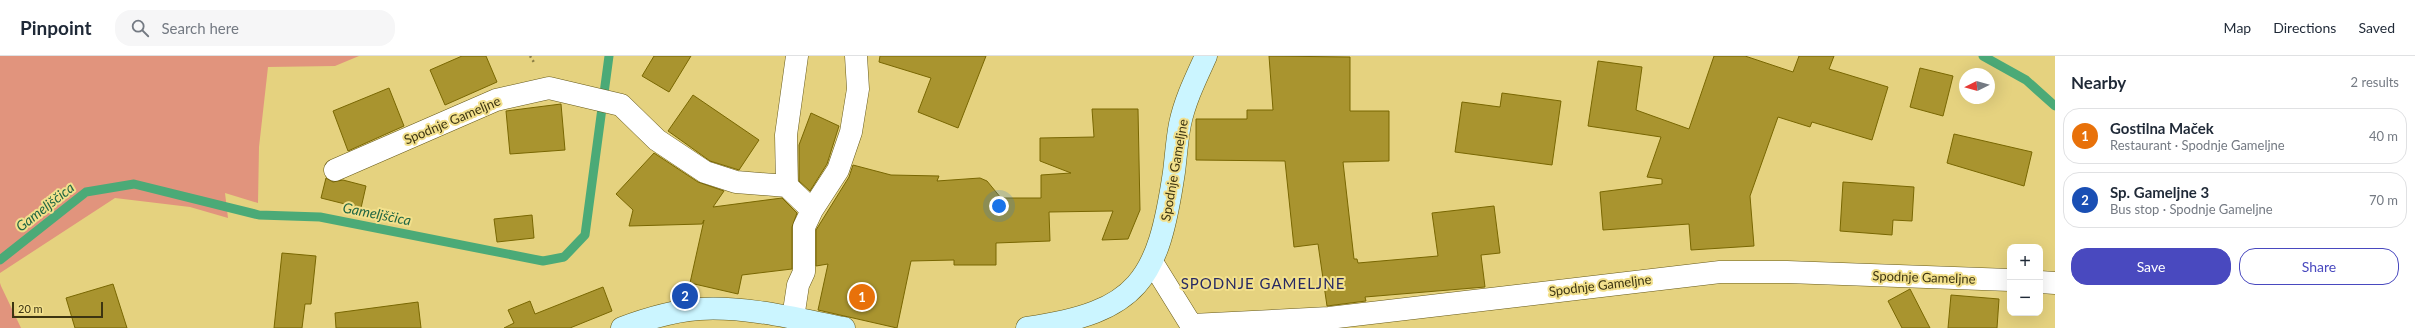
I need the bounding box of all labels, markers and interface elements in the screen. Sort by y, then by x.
search box [115,10,395,46]
text: Pinpoint [20,16,91,39]
icon: search [129,17,151,39]
text: Search here [161,19,239,37]
text: Map [2224,19,2251,36]
text: Directions [2273,19,2336,36]
text: Saved [2358,19,2395,36]
north arrow [1959,68,1995,104]
text: Nearby [2071,72,2126,93]
text: 2 results [2351,74,2399,90]
street label: Spodnje Gameljne [401,92,503,148]
street label: Spodnje Gameljne [1157,118,1191,222]
text: Gostilna Maček [2110,119,2214,137]
text: 1 [2081,128,2089,144]
text: 40 m [2369,128,2398,144]
text: Restaurant · Spodnje Gameljne [2110,137,2285,153]
water label: Gameljščica [12,179,77,235]
text: Sp. Gameljne 3 [2110,183,2209,201]
text: 2 [2081,192,2089,208]
text: 70 m [2369,192,2398,208]
your location [989,196,1009,216]
water label: Gameljščica [341,199,413,228]
text: Bus stop · Spodnje Gameljne [2110,201,2273,217]
map controls [2007,244,2043,316]
button: + [2007,244,2043,280]
button: Save [2071,248,2231,285]
button: Share [2239,248,2399,285]
street label: Spodnje Gameljne [1872,267,1976,287]
street label: Spodnje Gameljne [1548,271,1652,299]
district label: SPODNJE GAMELJNE [1181,274,1345,292]
button: − [2007,280,2043,316]
pin: 2 [672,281,698,311]
pin: 1 [849,282,875,312]
scale bar [12,300,103,319]
text: 20 m [18,302,43,315]

